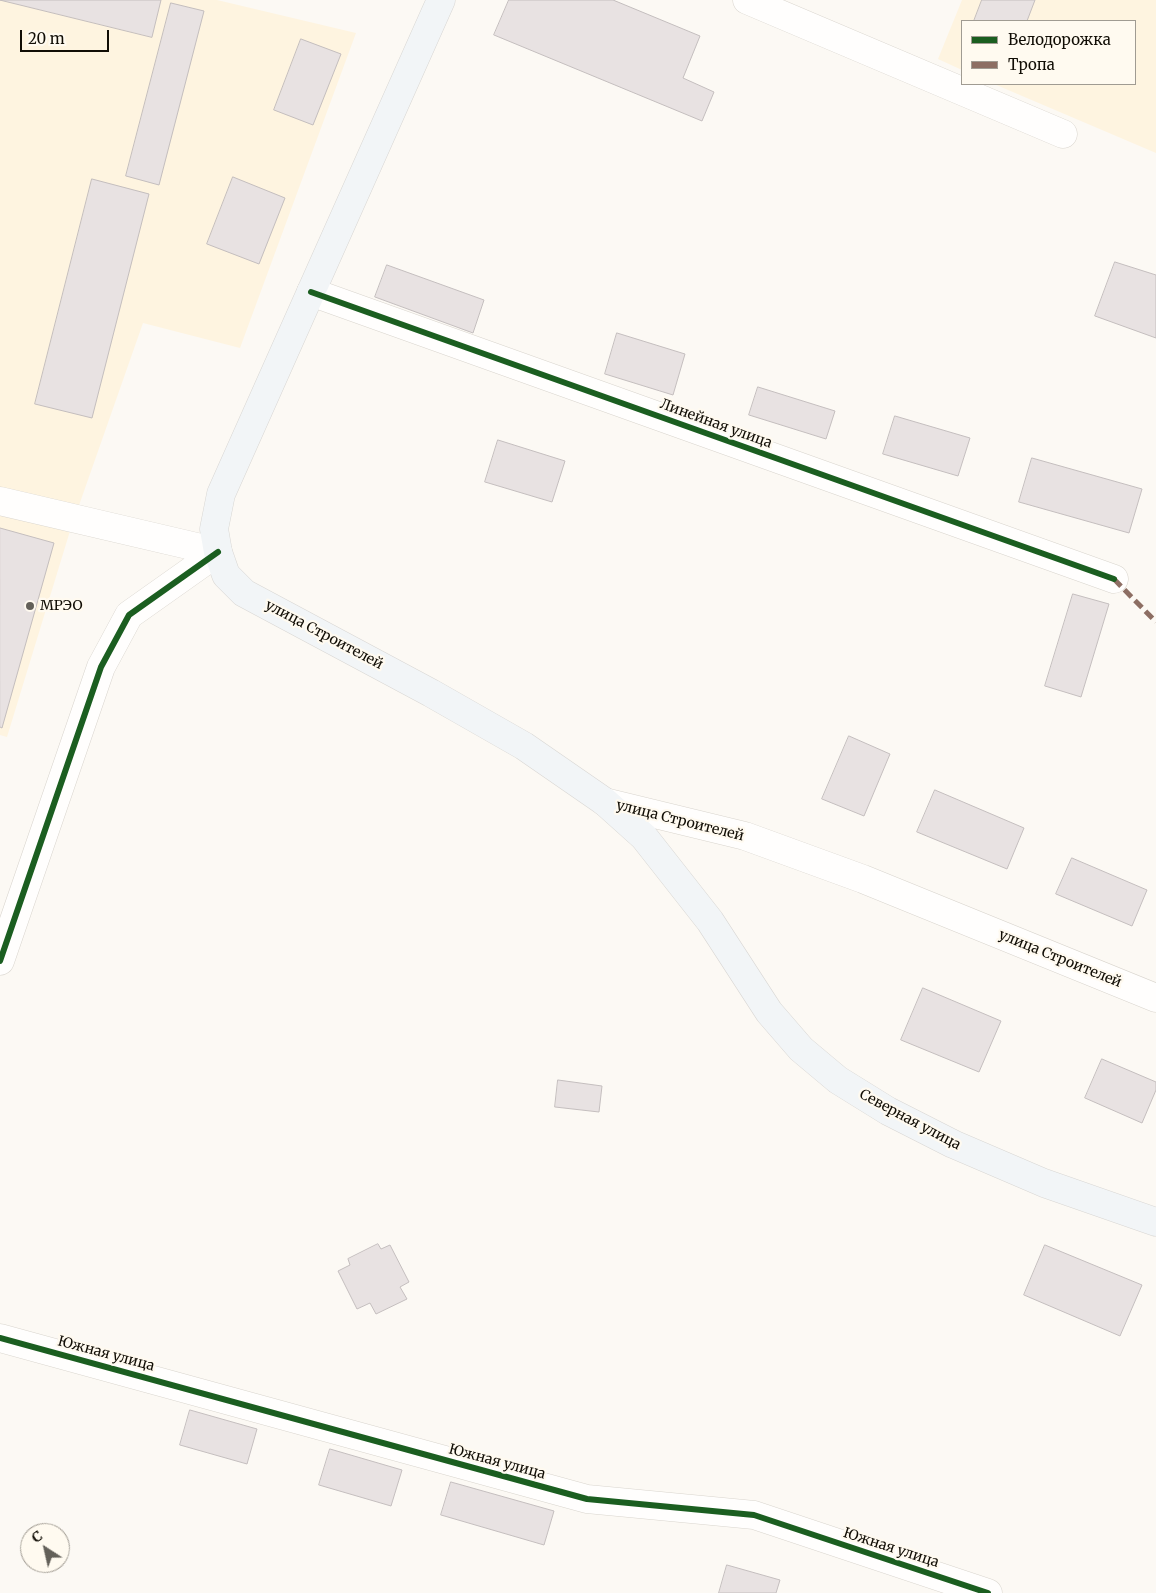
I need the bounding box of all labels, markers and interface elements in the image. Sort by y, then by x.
scale bar [22,20,111,52]
legend [961,20,1136,85]
text: 20 m [28,29,65,48]
text: Велодорожка [1008,30,1111,49]
text: Тропа [1008,55,1055,74]
street label: Линейная улица [658,396,774,452]
street label: улица Строителей [262,597,386,673]
place label: МРЭО [40,598,83,614]
marker: МРЭО [24,600,36,612]
street label: улица Строителей [614,797,746,845]
street label: улица Строителей [996,927,1124,991]
street label: Северная улица [856,1086,964,1154]
street label: Южная улица [56,1333,156,1375]
street label: Южная улица [447,1441,547,1483]
north arrow [20,1523,70,1573]
street label: Южная улица [841,1525,941,1571]
text: С [28,1526,46,1547]

